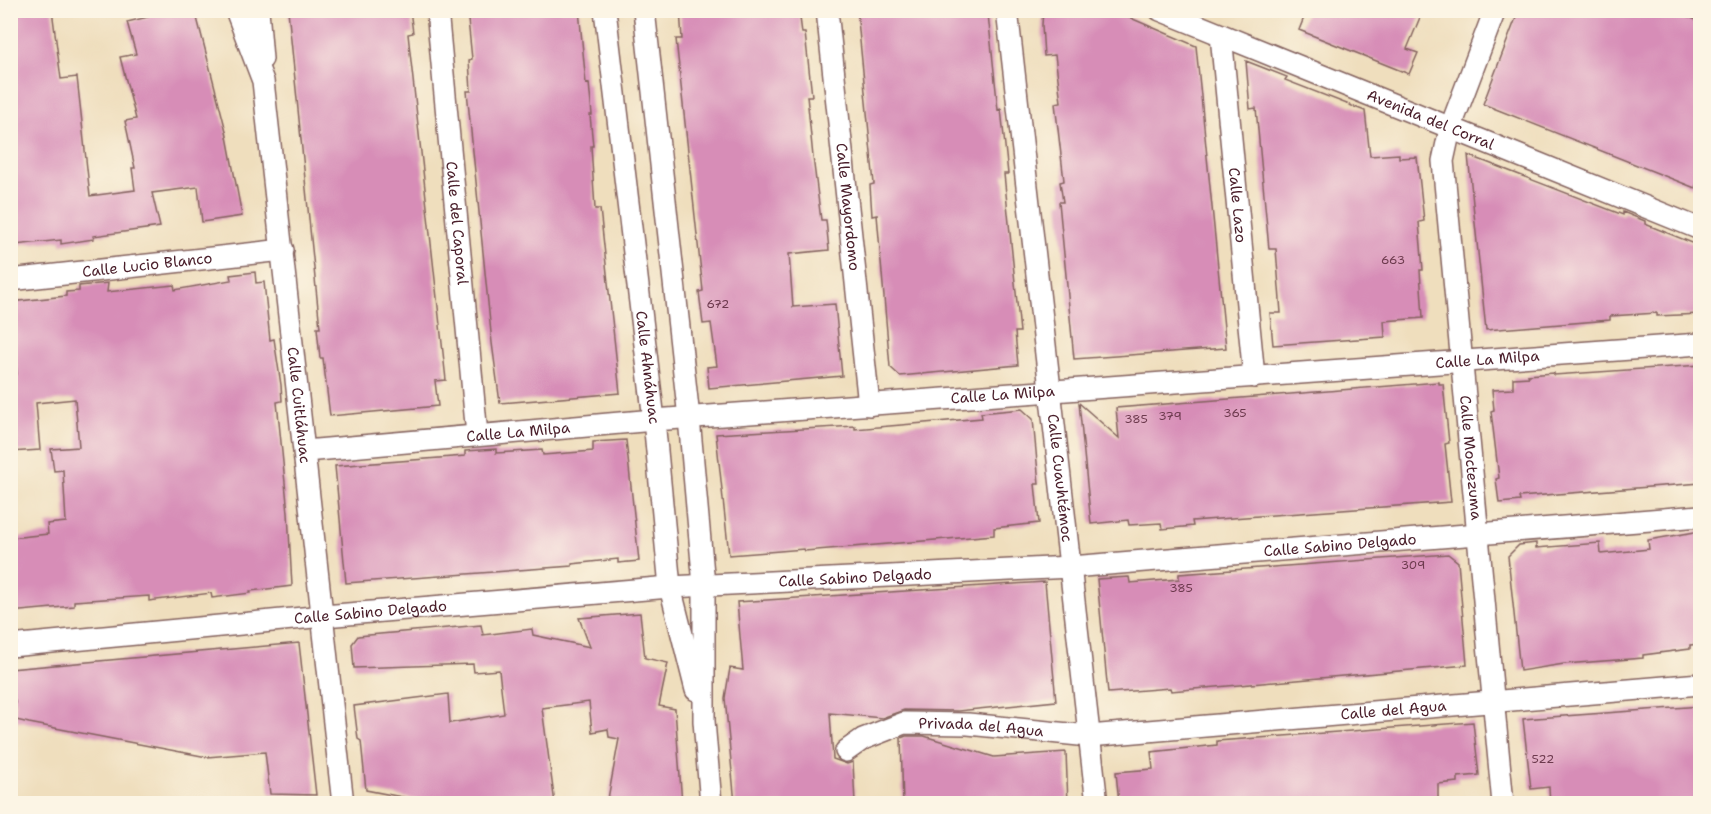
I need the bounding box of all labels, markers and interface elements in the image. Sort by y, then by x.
street label: Avenida del Corral [1364,85,1498,155]
street label: Calle Mayordomo [831,142,865,272]
street label: Calle del Caporal [441,160,473,286]
street label: Calle Lazo [1224,167,1251,244]
street label: Calle Lucio Blanco [81,248,213,282]
house number: 663 [1381,252,1405,268]
house number: 672 [707,296,729,312]
street label: Calle Ahnáhuac [631,310,664,425]
street label: Calle Cuitláhuac [282,346,315,464]
street label: Calle La Milpa [1435,346,1541,373]
street label: Calle La Milpa [950,381,1056,408]
street label: Calle Moctezuma [1455,394,1487,522]
house number: 365 [1223,405,1247,421]
house number: 379 [1158,408,1182,424]
house number: 385 [1124,411,1148,427]
street label: Calle Cuauhtémoc [1043,413,1077,543]
street label: Calle La Milpa [465,417,572,447]
street label: Calle Sabino Delgado [1263,529,1417,561]
house number: 309 [1401,557,1425,573]
street label: Calle Sabino Delgado [778,564,932,592]
house number: 385 [1169,580,1193,596]
street label: Calle Sabino Delgado [293,596,448,629]
street label: Calle del Agua [1340,696,1448,725]
street label: Privada del Agua [918,713,1045,742]
house number: 522 [1532,751,1554,767]

